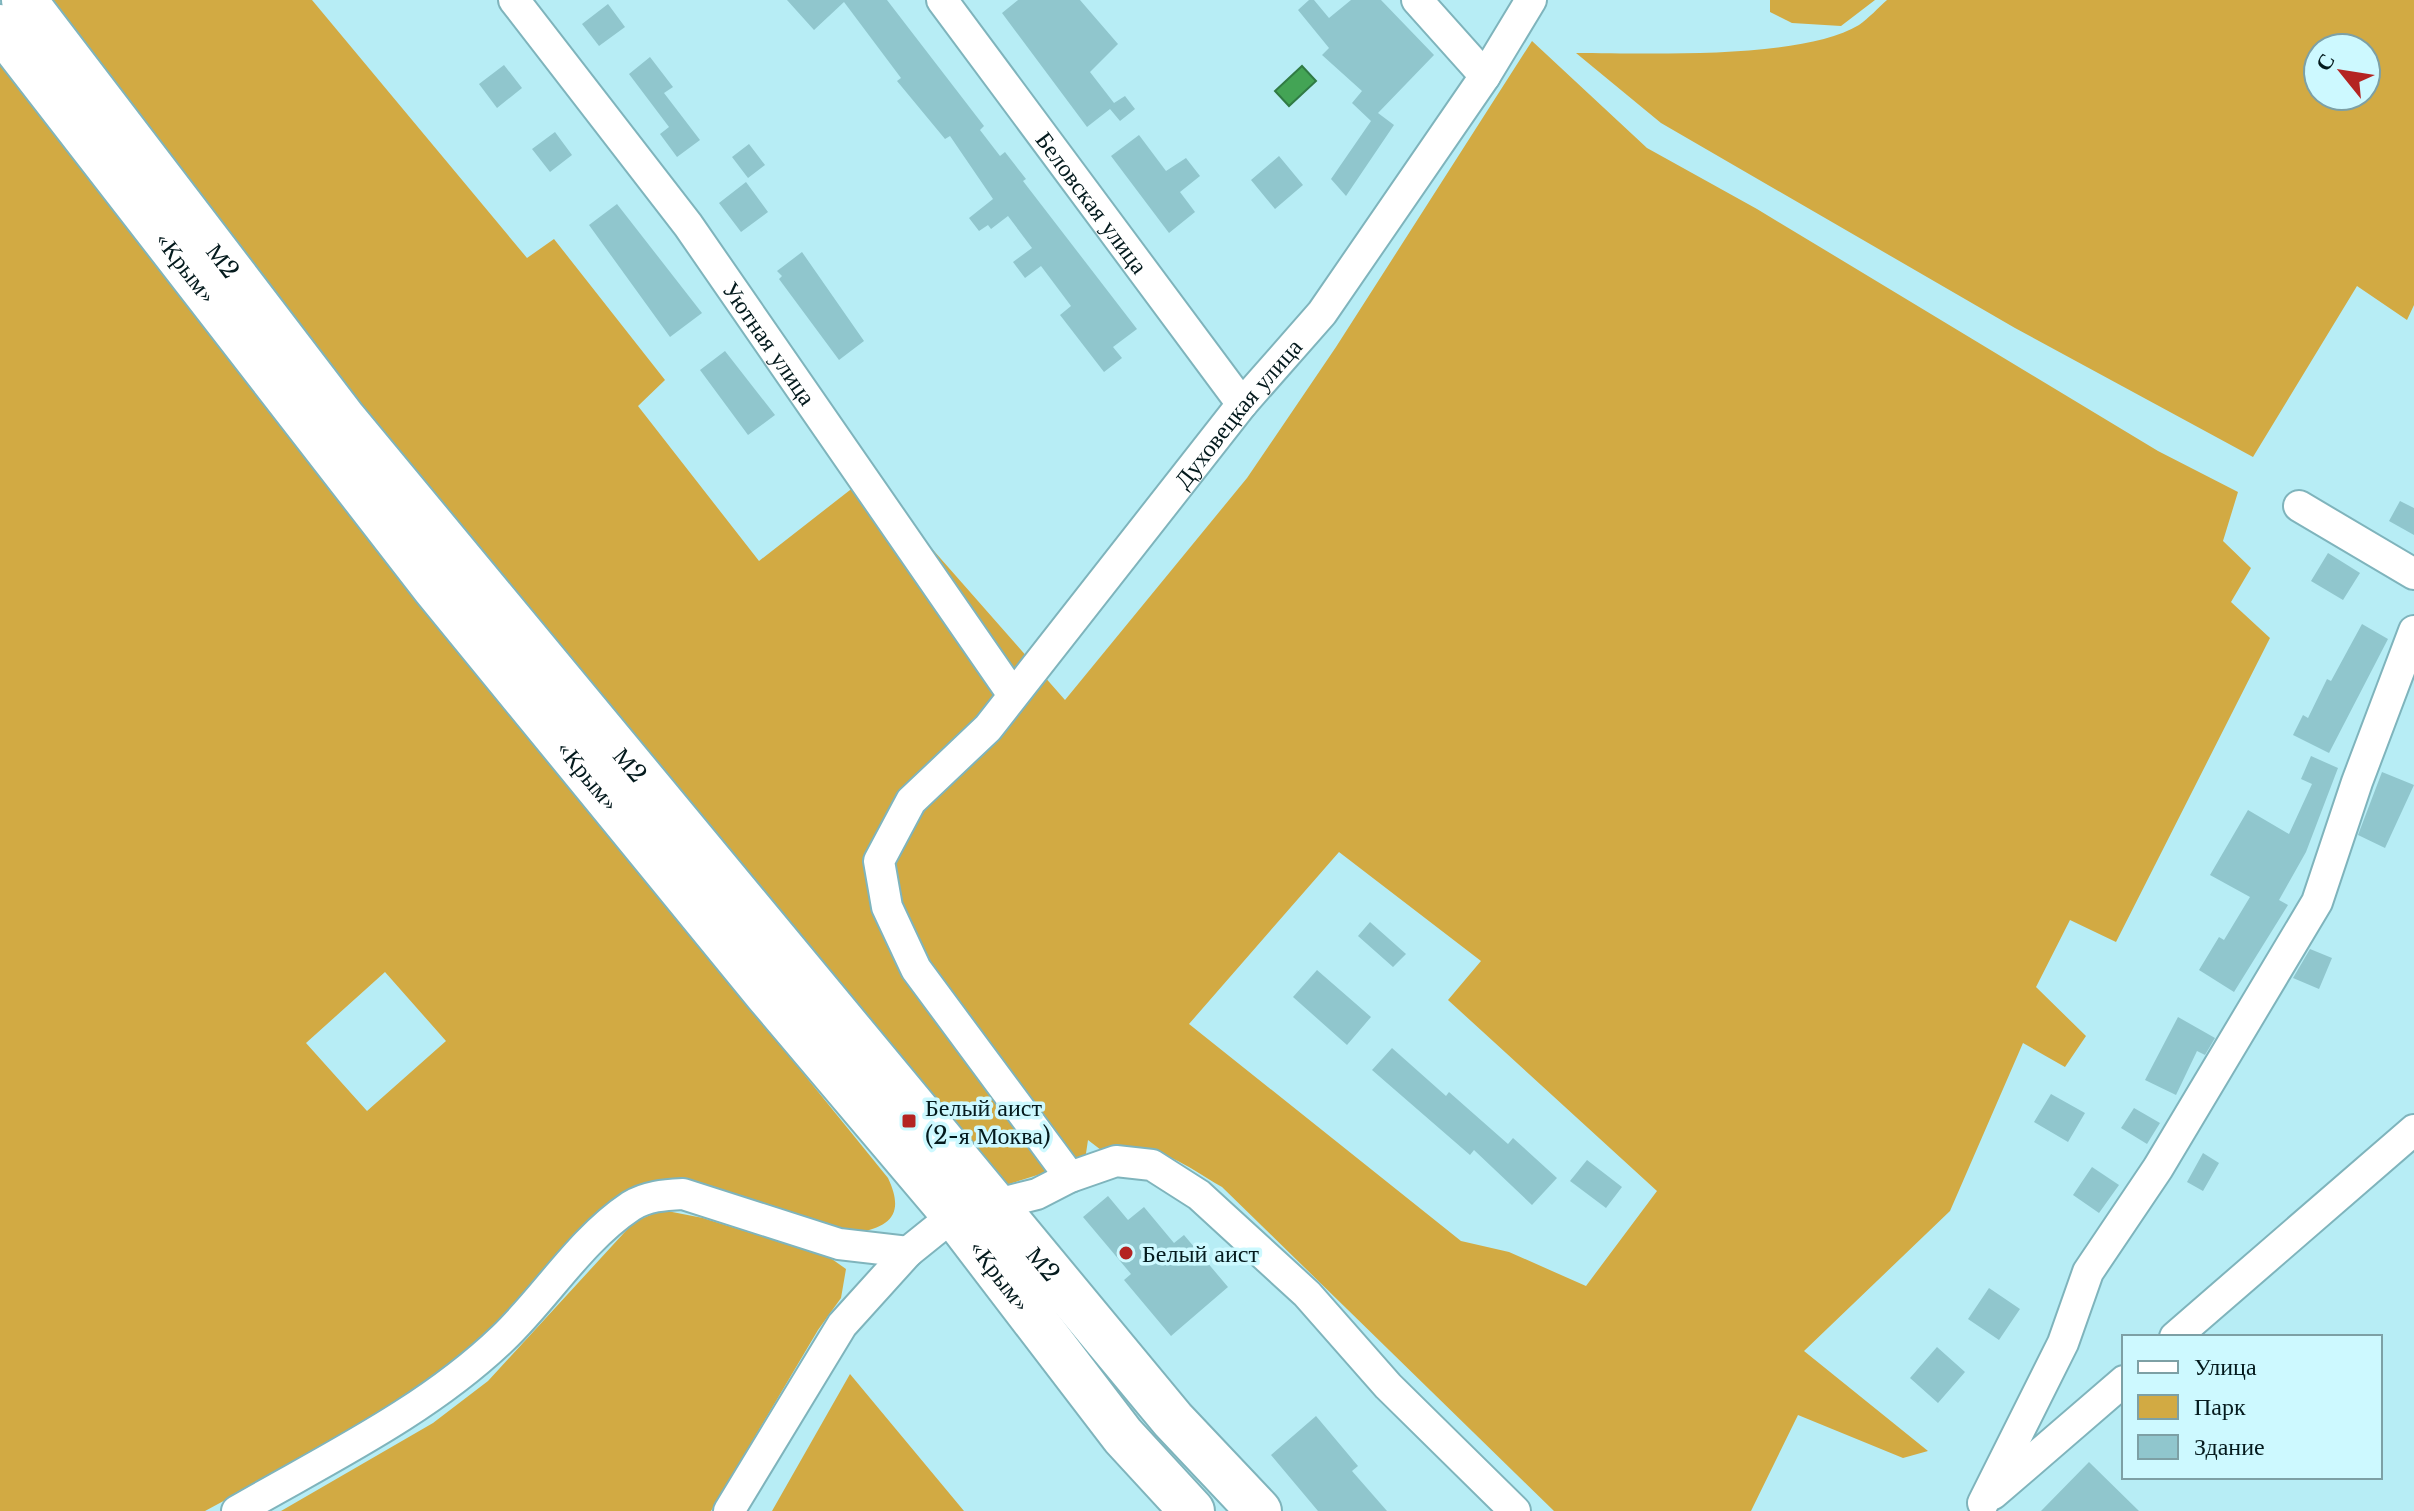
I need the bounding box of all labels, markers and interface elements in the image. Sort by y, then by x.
north arrow [2302,32,2382,112]
text: С [2309,49,2341,76]
street label: Беловская улица [1030,126,1155,279]
street label: «Крым» [149,226,223,309]
street label: М2 [201,238,246,284]
street label: Уютная улица [717,276,823,411]
street label: Духовецкая улица [1167,332,1308,494]
street label: «Крым» [551,734,626,817]
street label: М2 [608,741,653,788]
place label: Белый аист (2-я Моква) [925,1093,1051,1150]
marker: Белый аист (2-я Моква) [900,1112,918,1130]
street label: «Крым» [964,1234,1037,1317]
place label: Белый аист [1142,1239,1259,1268]
street label: М2 [1021,1241,1066,1287]
marker: Белый аист [1117,1244,1135,1262]
legend [2122,1335,2382,1479]
text: Улица [2194,1352,2257,1381]
text: Парк [2194,1392,2246,1421]
text: Здание [2194,1432,2265,1461]

